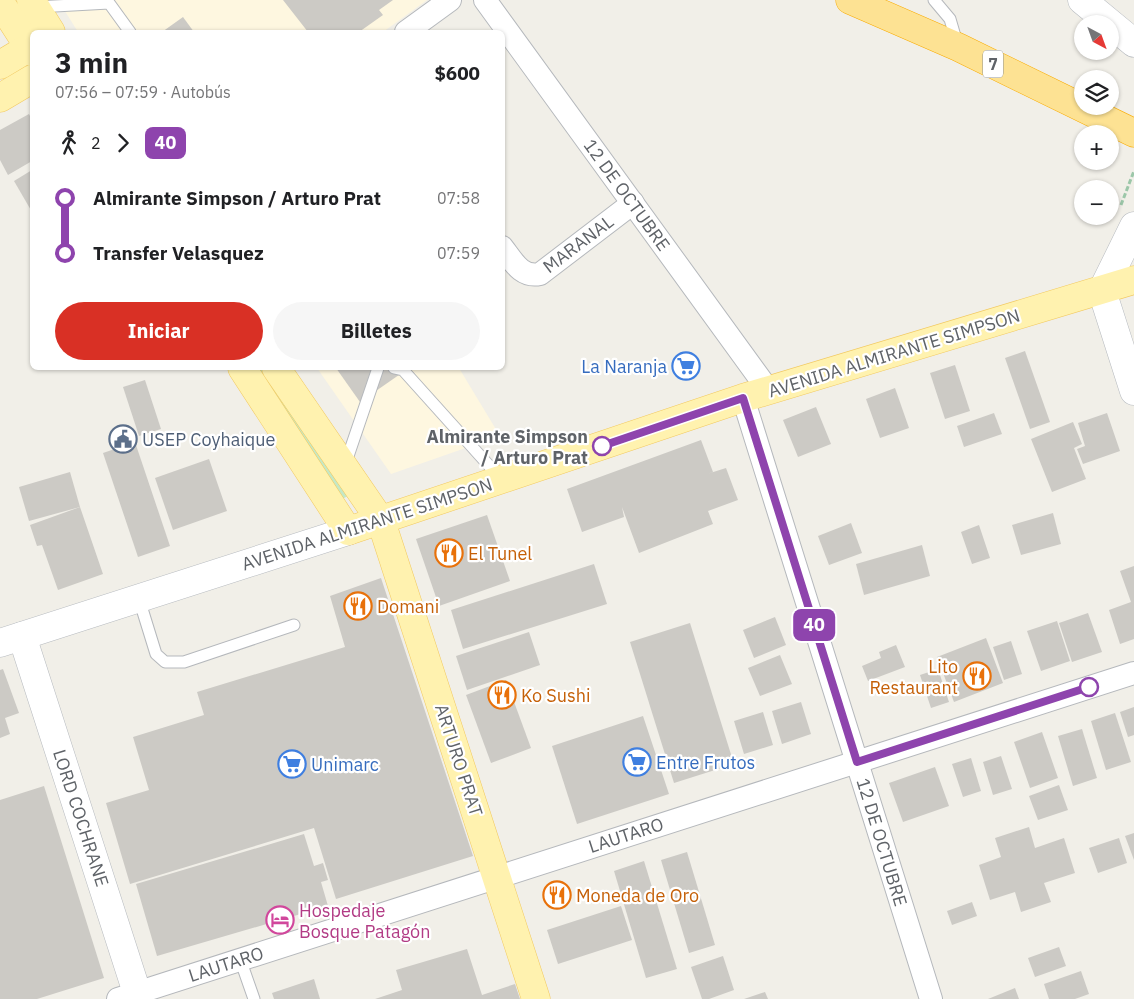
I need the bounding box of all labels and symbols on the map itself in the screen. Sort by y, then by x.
north arrow [1074,15,1119,60]
road number: 7 [983,51,1003,78]
street label: 12 DE OCTUBRE [579,134,675,256]
street label: MARANAL [538,210,618,278]
street label: AVENIDA ALMIRANTE SIMPSON [765,304,1023,402]
supermarket icon: La Naranja [671,351,701,381]
place label: La Naranja [581,355,667,378]
public building icon: USEP Coyhaique [108,424,138,454]
place label: Almirante Simpson / Arturo Prat [426,425,588,469]
place label: USEP Coyhaique [142,428,275,451]
marker: Almirante Simpson / Arturo Prat [592,436,612,456]
street label: AVENIDA ALMIRANTE SIMPSON [239,473,495,575]
restaurant icon: El Tunel [434,538,464,568]
place label: El Tunel [468,542,532,565]
restaurant icon: Domani [343,591,373,621]
place label: Domani [377,595,439,618]
line badge: 40 [792,609,836,641]
place label: Lito Restaurant [869,655,958,699]
restaurant icon: Lito Restaurant [962,661,992,691]
unlabelled marker [1079,677,1099,697]
restaurant icon: Ko Sushi [487,680,517,710]
place label: Ko Sushi [521,684,590,707]
street label: ARTURO PRAT [430,701,488,819]
street label: LORD COCHRANE [48,746,114,890]
supermarket icon: Entre Frutos [622,747,652,777]
supermarket icon: Unimarc [277,749,307,779]
place label: Entre Frutos [656,751,755,774]
place label: Unimarc [311,753,379,776]
street label: 12 DE OCTUBRE [852,775,912,909]
street label: LAUTARO [586,812,666,858]
restaurant icon: Moneda de Oro [542,880,572,910]
place label: Moneda de Oro [576,884,699,907]
place label: Hospedaje Bosque Patagón [299,899,430,943]
hotel icon: Hospedaje Bosque Patagón [265,905,295,935]
street label: LAUTARO [186,941,266,987]

